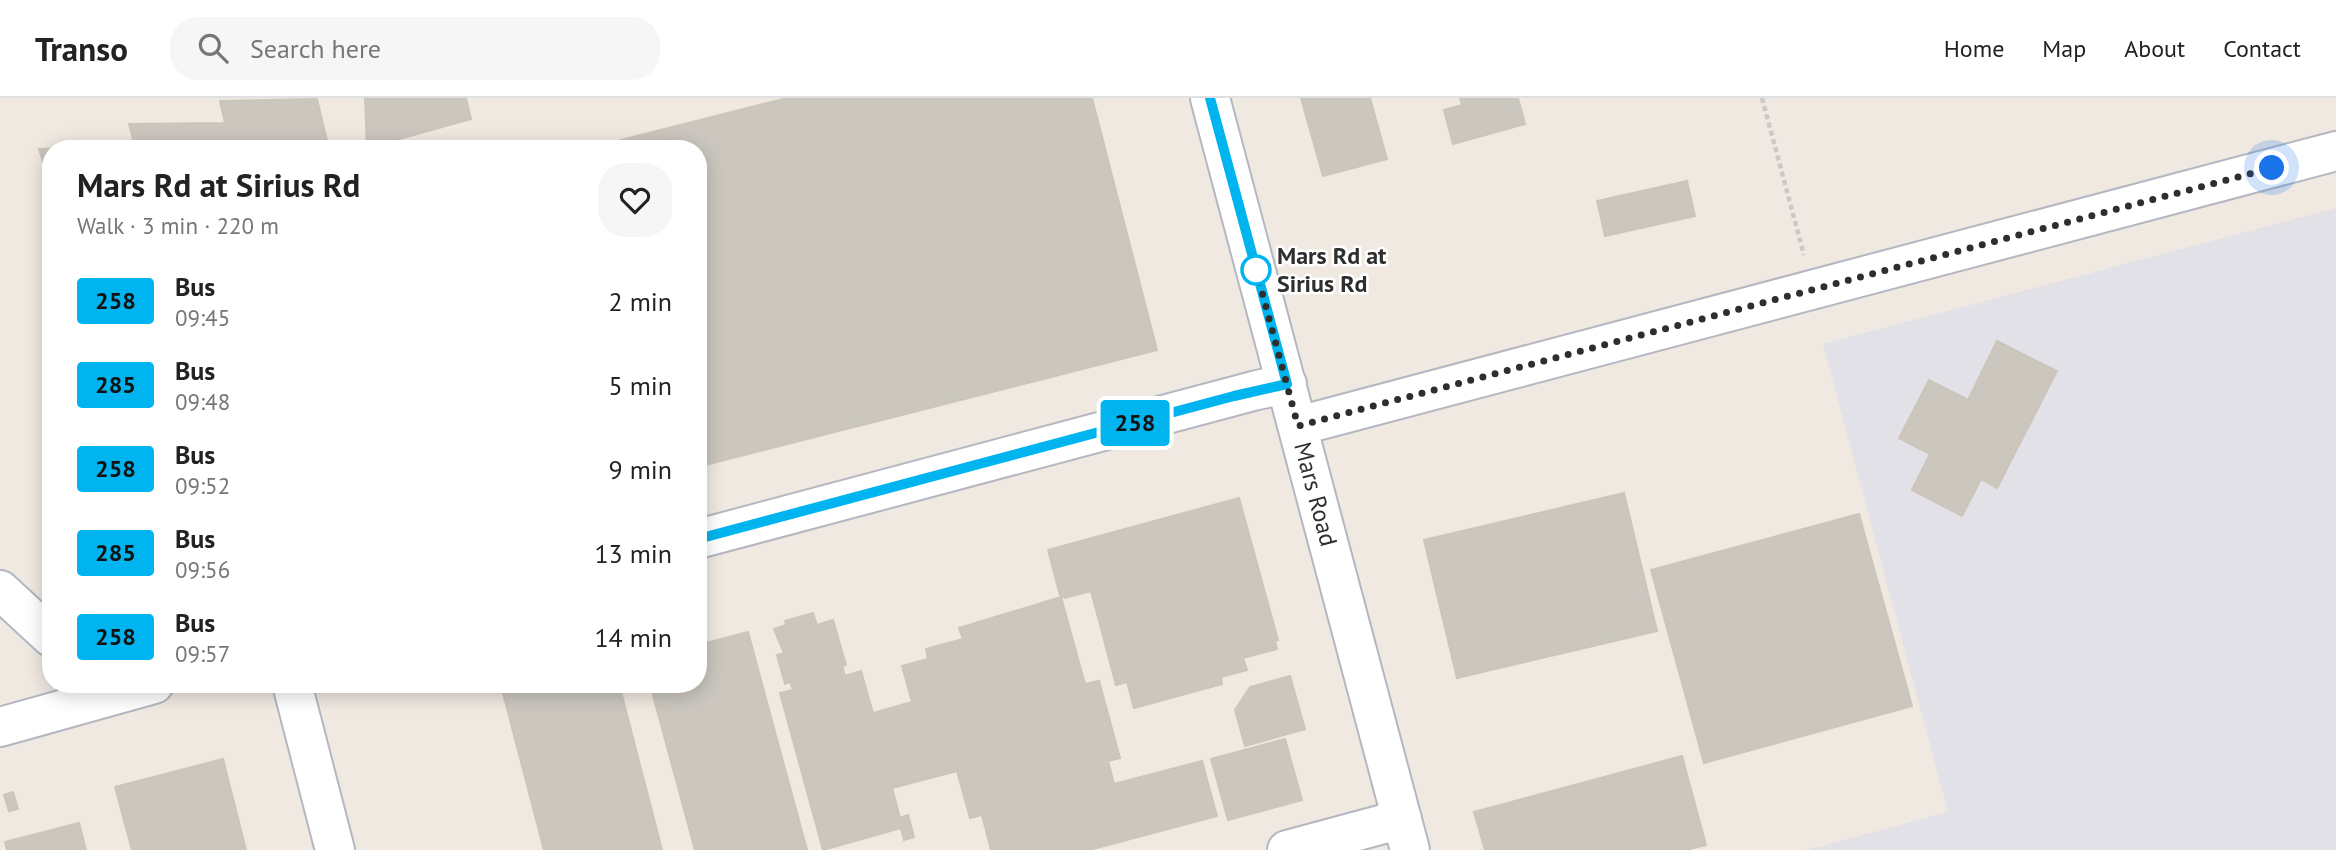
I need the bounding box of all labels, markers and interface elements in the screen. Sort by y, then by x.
search box [170,17,660,80]
text: Transo [35,27,128,70]
icon: search [194,29,232,67]
text: Search here [250,32,381,65]
text: Home [1944,33,2004,64]
text: Map [2042,33,2086,64]
text: About [2124,33,2185,64]
text: Contact [2223,33,2301,64]
your location [2254,150,2289,185]
text: Mars Rd at Sirius Rd [77,163,360,206]
button: heart [598,163,672,237]
text: Walk · 3 min · 220 m [77,211,279,240]
place label: Mars Rd at Sirius Rd [1277,240,1387,299]
marker: Mars Rd at Sirius Rd [1241,255,1271,285]
text: Bus [175,270,215,303]
text: 258 [95,285,136,316]
text: 2 min [609,285,672,318]
text: 09:45 [175,303,230,332]
text: Bus [175,354,215,387]
text: 285 [95,369,136,400]
text: 5 min [609,369,672,402]
text: 09:48 [175,387,230,416]
line badge: 258 [1095,400,1175,446]
text: 258 [1115,407,1155,438]
text: Bus [175,438,215,471]
street label: Mars Road [1287,439,1345,550]
text: 258 [95,453,136,484]
text: 9 min [609,453,672,486]
text: 09:52 [175,471,230,500]
text: Bus [175,522,215,555]
text: 285 [95,537,136,568]
text: 13 min [594,537,672,570]
text: 09:56 [175,555,230,584]
text: Bus [175,606,215,639]
text: 258 [95,621,136,652]
text: 14 min [594,621,672,654]
text: 09:57 [175,639,230,668]

